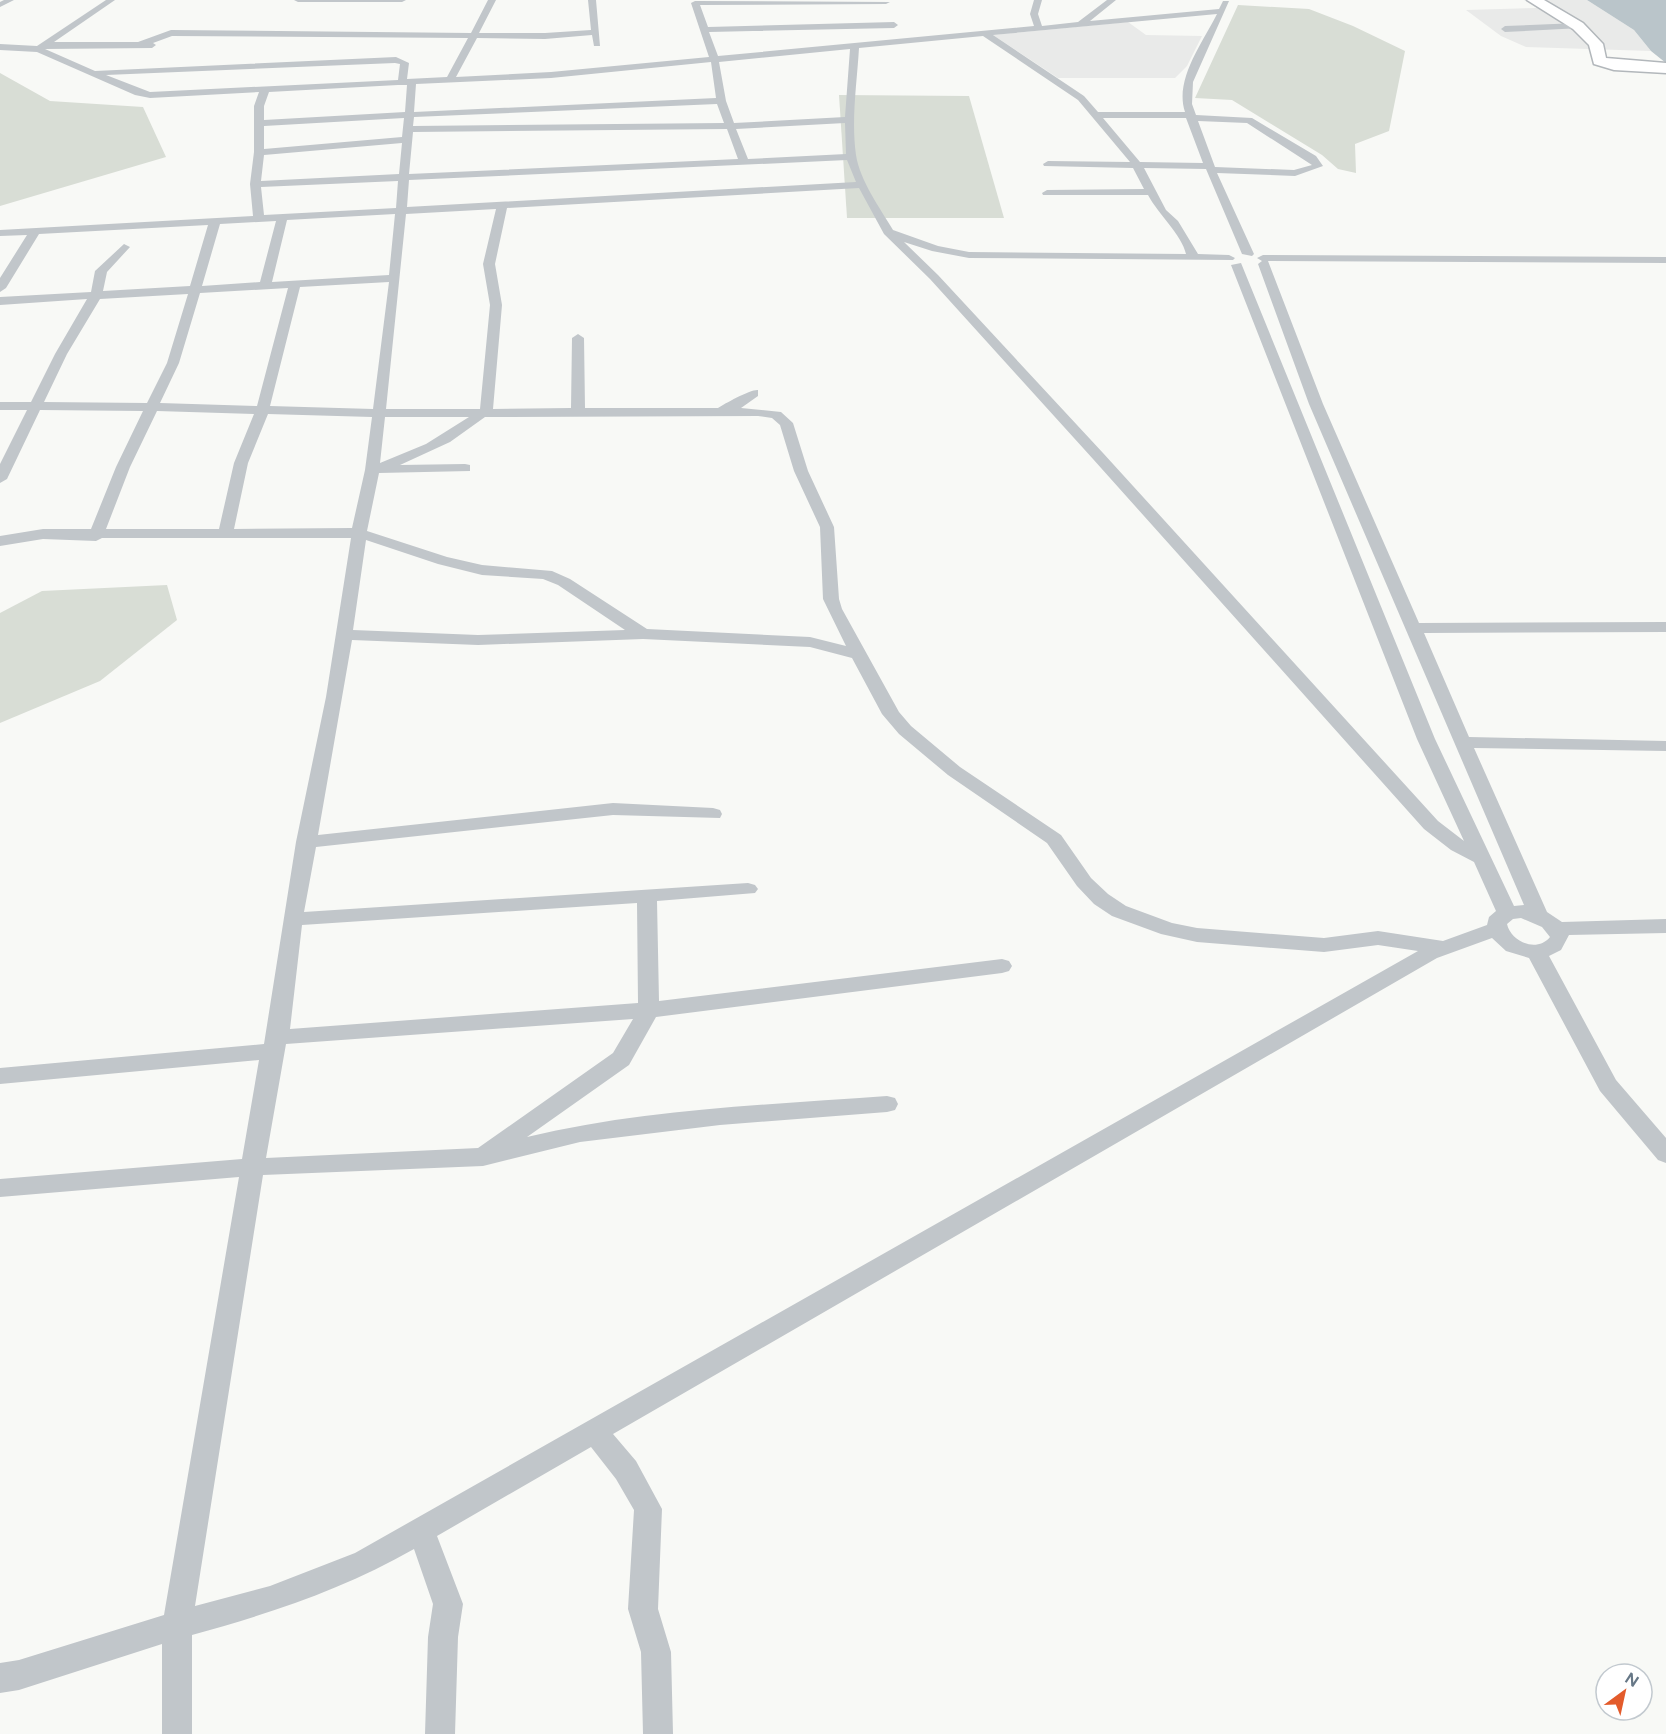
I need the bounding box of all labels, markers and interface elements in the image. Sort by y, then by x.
north arrow [1594,1662,1654,1722]
text: N [1622,1669,1642,1691]

